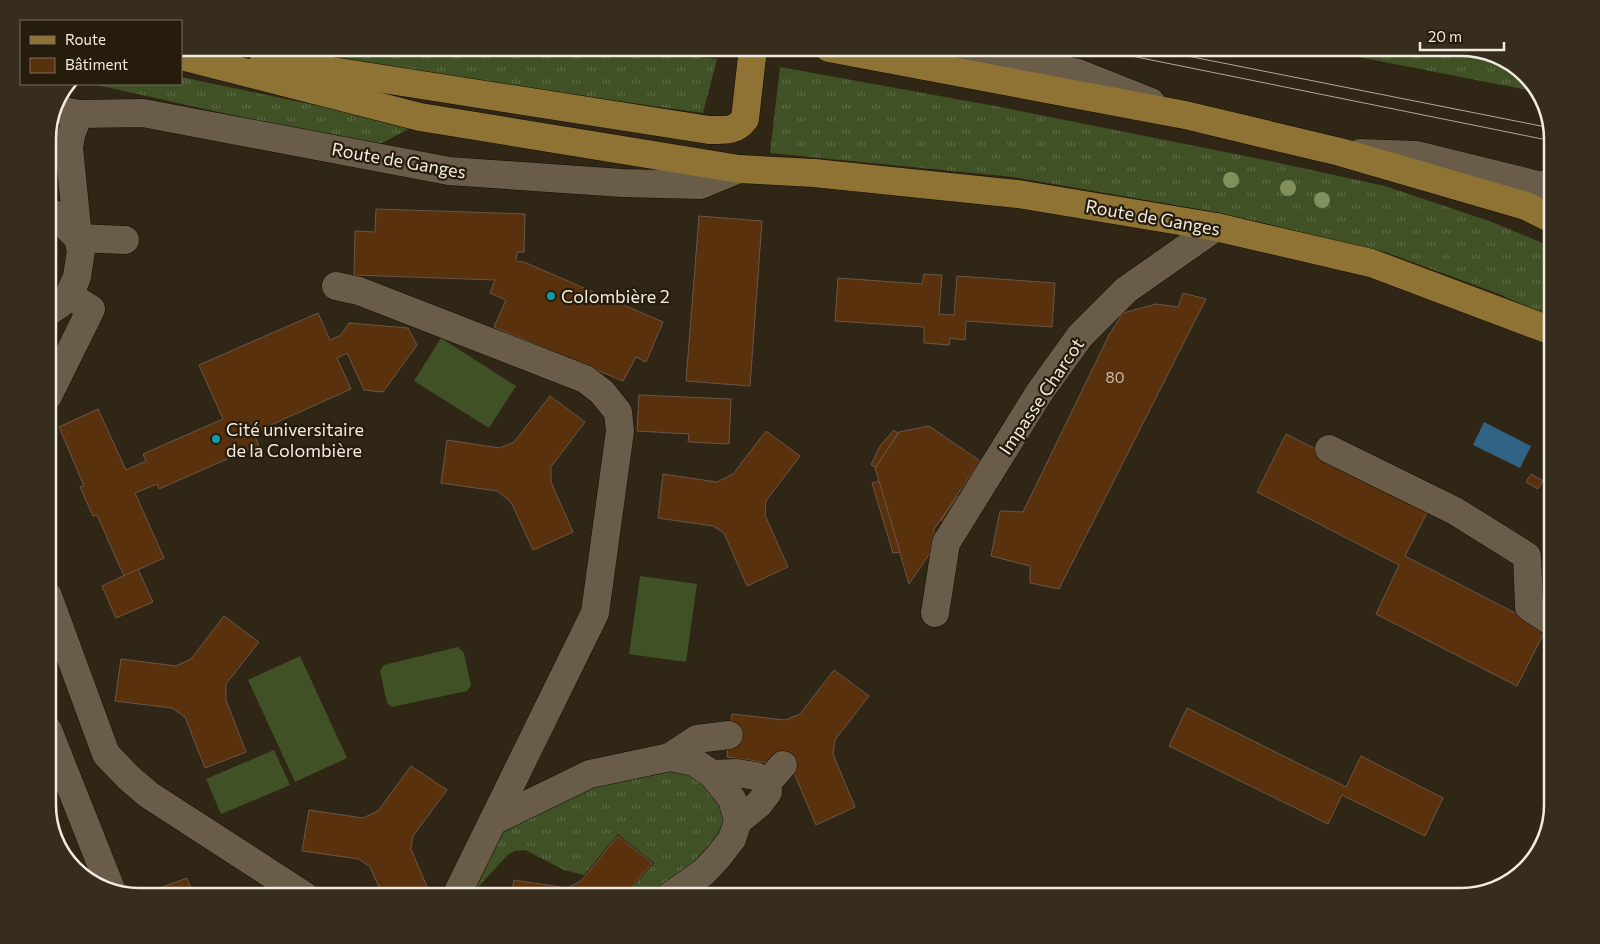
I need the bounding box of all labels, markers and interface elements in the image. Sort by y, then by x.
legend [20,20,182,85]
scale bar [1420,20,1504,52]
text: 20 m [1428,27,1462,45]
text: Route [65,30,106,48]
text: Bâtiment [65,55,128,73]
street label: Route de Ganges [330,137,468,183]
street label: Route de Ganges [1084,194,1222,240]
place label: Colombière 2 [561,285,670,307]
marker: Colombière 2 [545,290,557,302]
street label: Impasse Charcot [994,333,1088,459]
house number: 80 [1106,368,1124,386]
place label: Cité universitaire de la Colombière [226,418,364,461]
marker: Cité universitaire de la Colombière [210,433,222,445]

